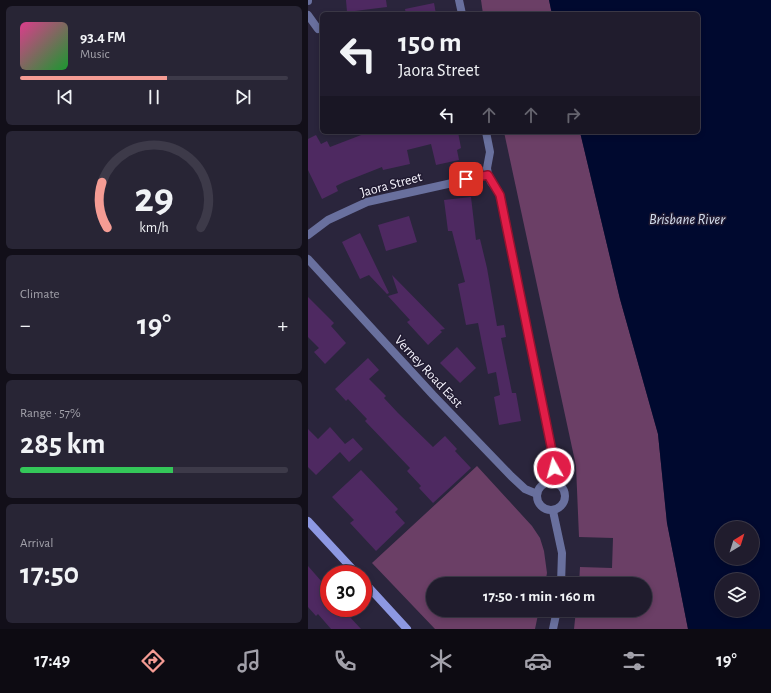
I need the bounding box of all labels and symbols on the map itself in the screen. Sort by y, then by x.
pin [449,162,483,196]
street label: Jaora Street [359,170,424,200]
water label: Brisbane River [649,212,726,227]
street label: Verney Road East [391,333,465,411]
position arrow [533,447,575,489]
north arrow [715,521,759,565]
speed limit sign: 30 [320,565,372,617]

